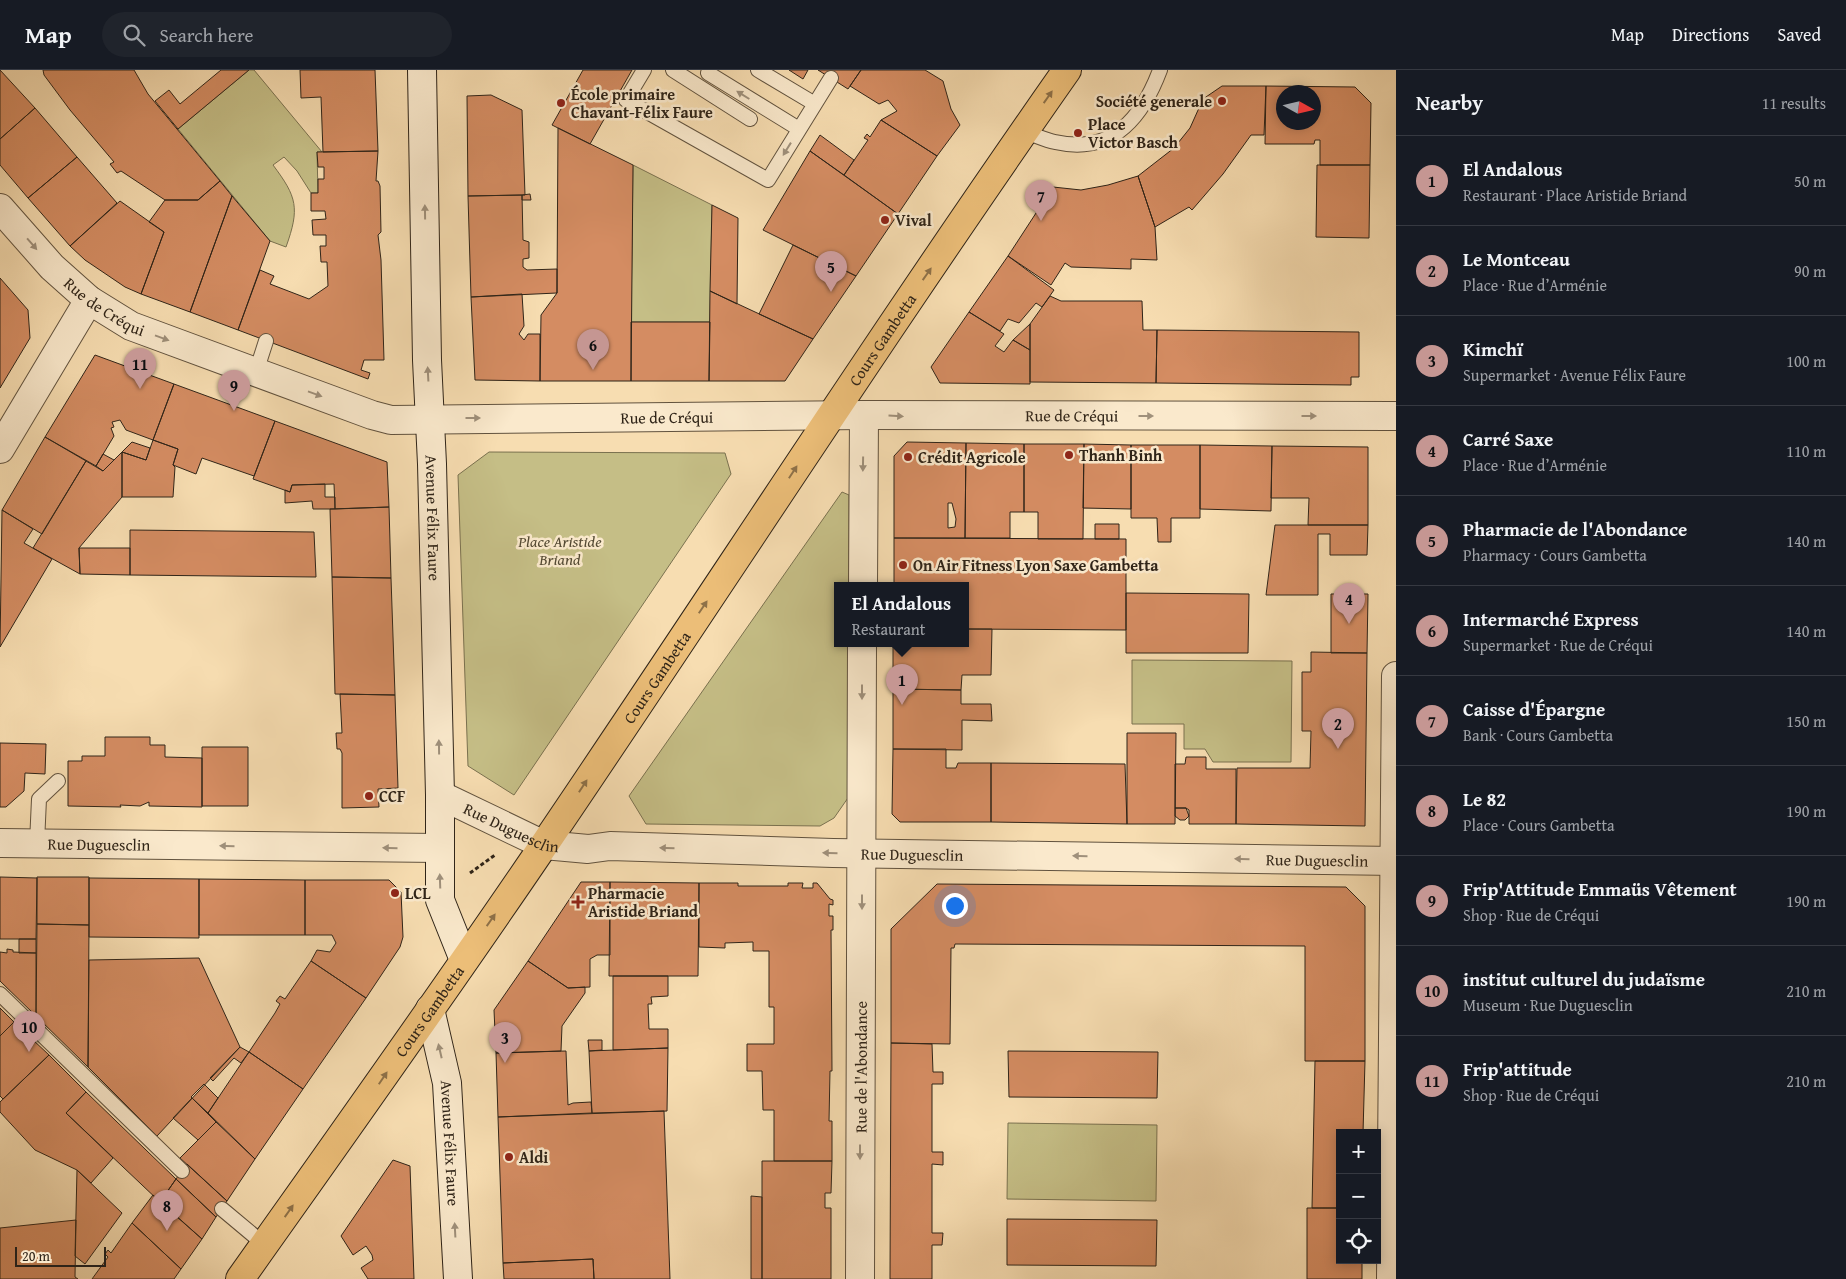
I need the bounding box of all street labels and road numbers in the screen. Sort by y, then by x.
street label: Rue de Créqui [59,271,149,342]
street label: Cours Gambetta [842,288,922,391]
street label: Rue de Créqui [1025,403,1119,427]
street label: Rue de Créqui [620,405,714,430]
street label: Avenue Félix Faure [420,454,447,581]
street label: Cours Gambetta [617,626,697,728]
street label: Rue Duguesclin [460,796,560,858]
street label: Rue Duguesclin [48,832,150,857]
street label: Rue Duguesclin [861,841,964,867]
street label: Rue Duguesclin [1266,847,1369,873]
street label: Cours Gambetta [389,960,470,1062]
street label: Rue de l'Abondance [848,1001,873,1133]
street label: Avenue Félix Faure [435,1079,466,1207]

